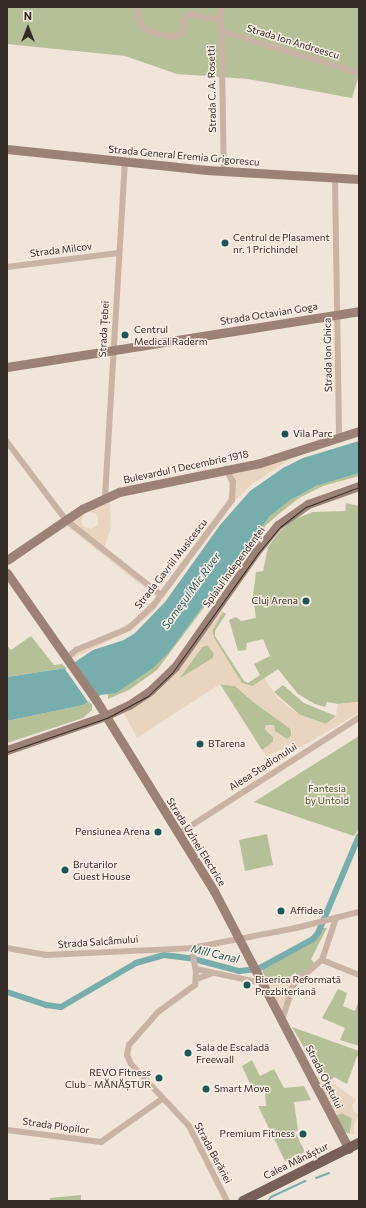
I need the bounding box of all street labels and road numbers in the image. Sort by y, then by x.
street label: Strada Ion Andreescu [245,22,341,62]
street label: Strada C. A. Rosetti [205,45,219,133]
street label: Strada General Eremia Grigorescu [108,143,260,169]
street label: Strada Milcov [29,240,93,260]
street label: Strada Țebei [97,300,111,358]
street label: Strada Octavian Goga [219,300,319,328]
street label: Strada Ion Ghica [321,318,335,392]
street label: Bulevardul 1 Decembrie 1918 [122,448,250,486]
street label: Strada Gavriil Musicescu [132,517,210,611]
street label: Splaiul Independenței [201,524,267,610]
street label: Aleea Stadionului [227,741,299,793]
street label: Strada Uzinei Electrice [164,796,228,888]
street label: Strada Salcâmului [57,933,139,951]
street label: Strada Oțetului [303,1043,345,1111]
street label: Strada Plopilor [22,1115,90,1137]
street label: Strada Berăriei [192,1121,234,1185]
street label: Calea Mănăștur [262,1140,330,1182]

